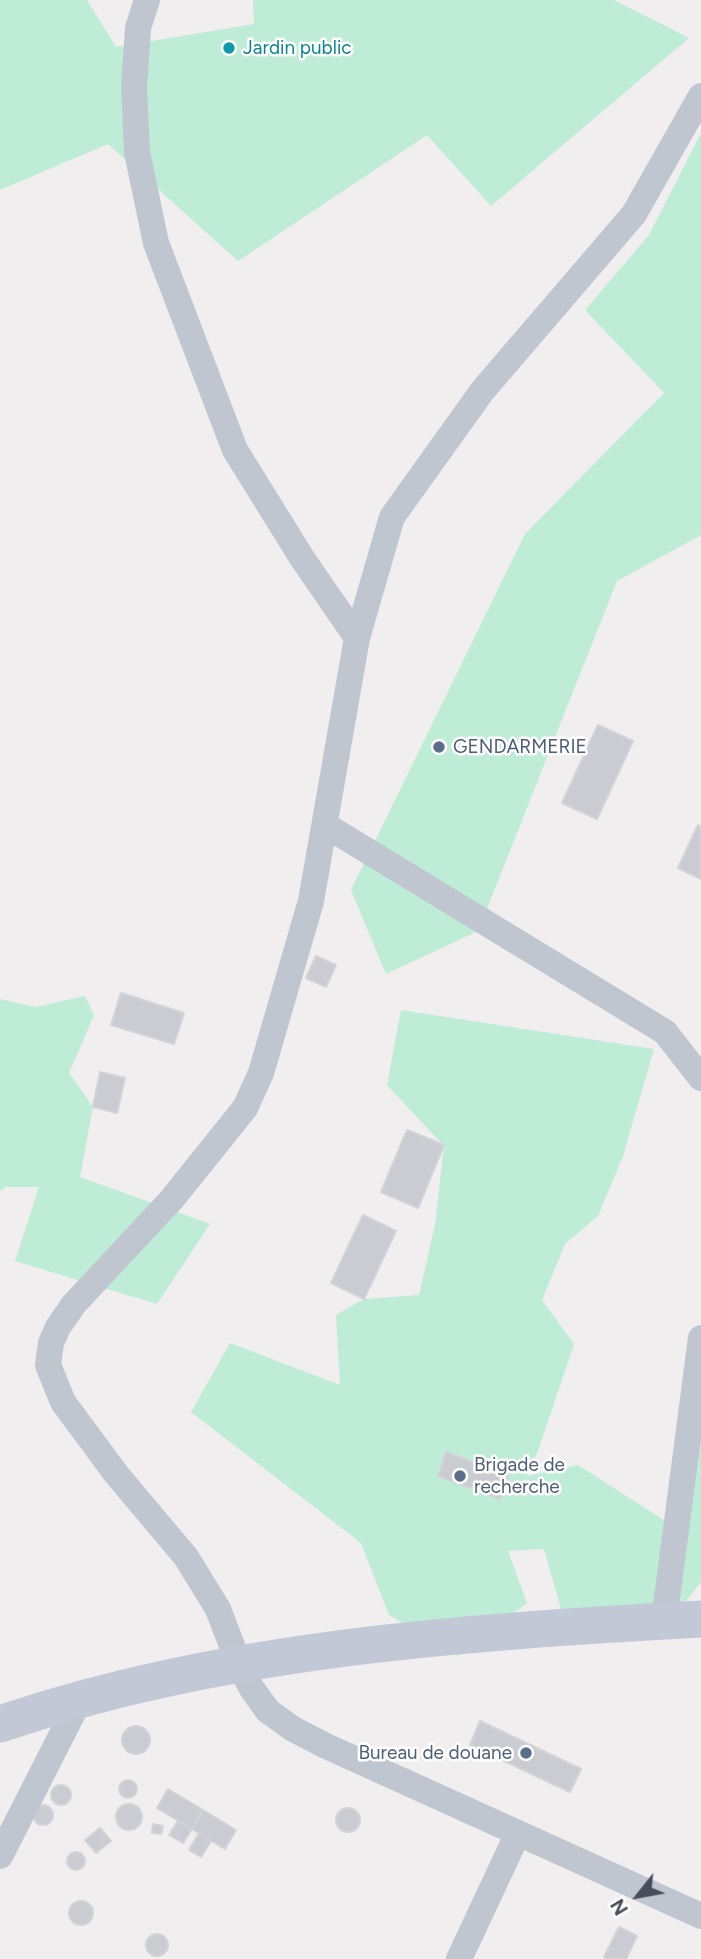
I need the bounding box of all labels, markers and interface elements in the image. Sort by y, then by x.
place label: Jardin public [243,37,352,59]
marker: Jardin public [221,40,237,56]
place label: GENDARMERIE [453,736,587,758]
marker: GENDARMERIE [431,739,447,755]
place label: Brigade de recherche [474,1454,565,1498]
marker: Brigade de recherche [452,1468,468,1484]
place label: Bureau de douane [358,1742,512,1764]
marker: Bureau de douane [518,1745,534,1761]
north arrow [603,1861,673,1931]
text: N [606,1895,633,1919]

